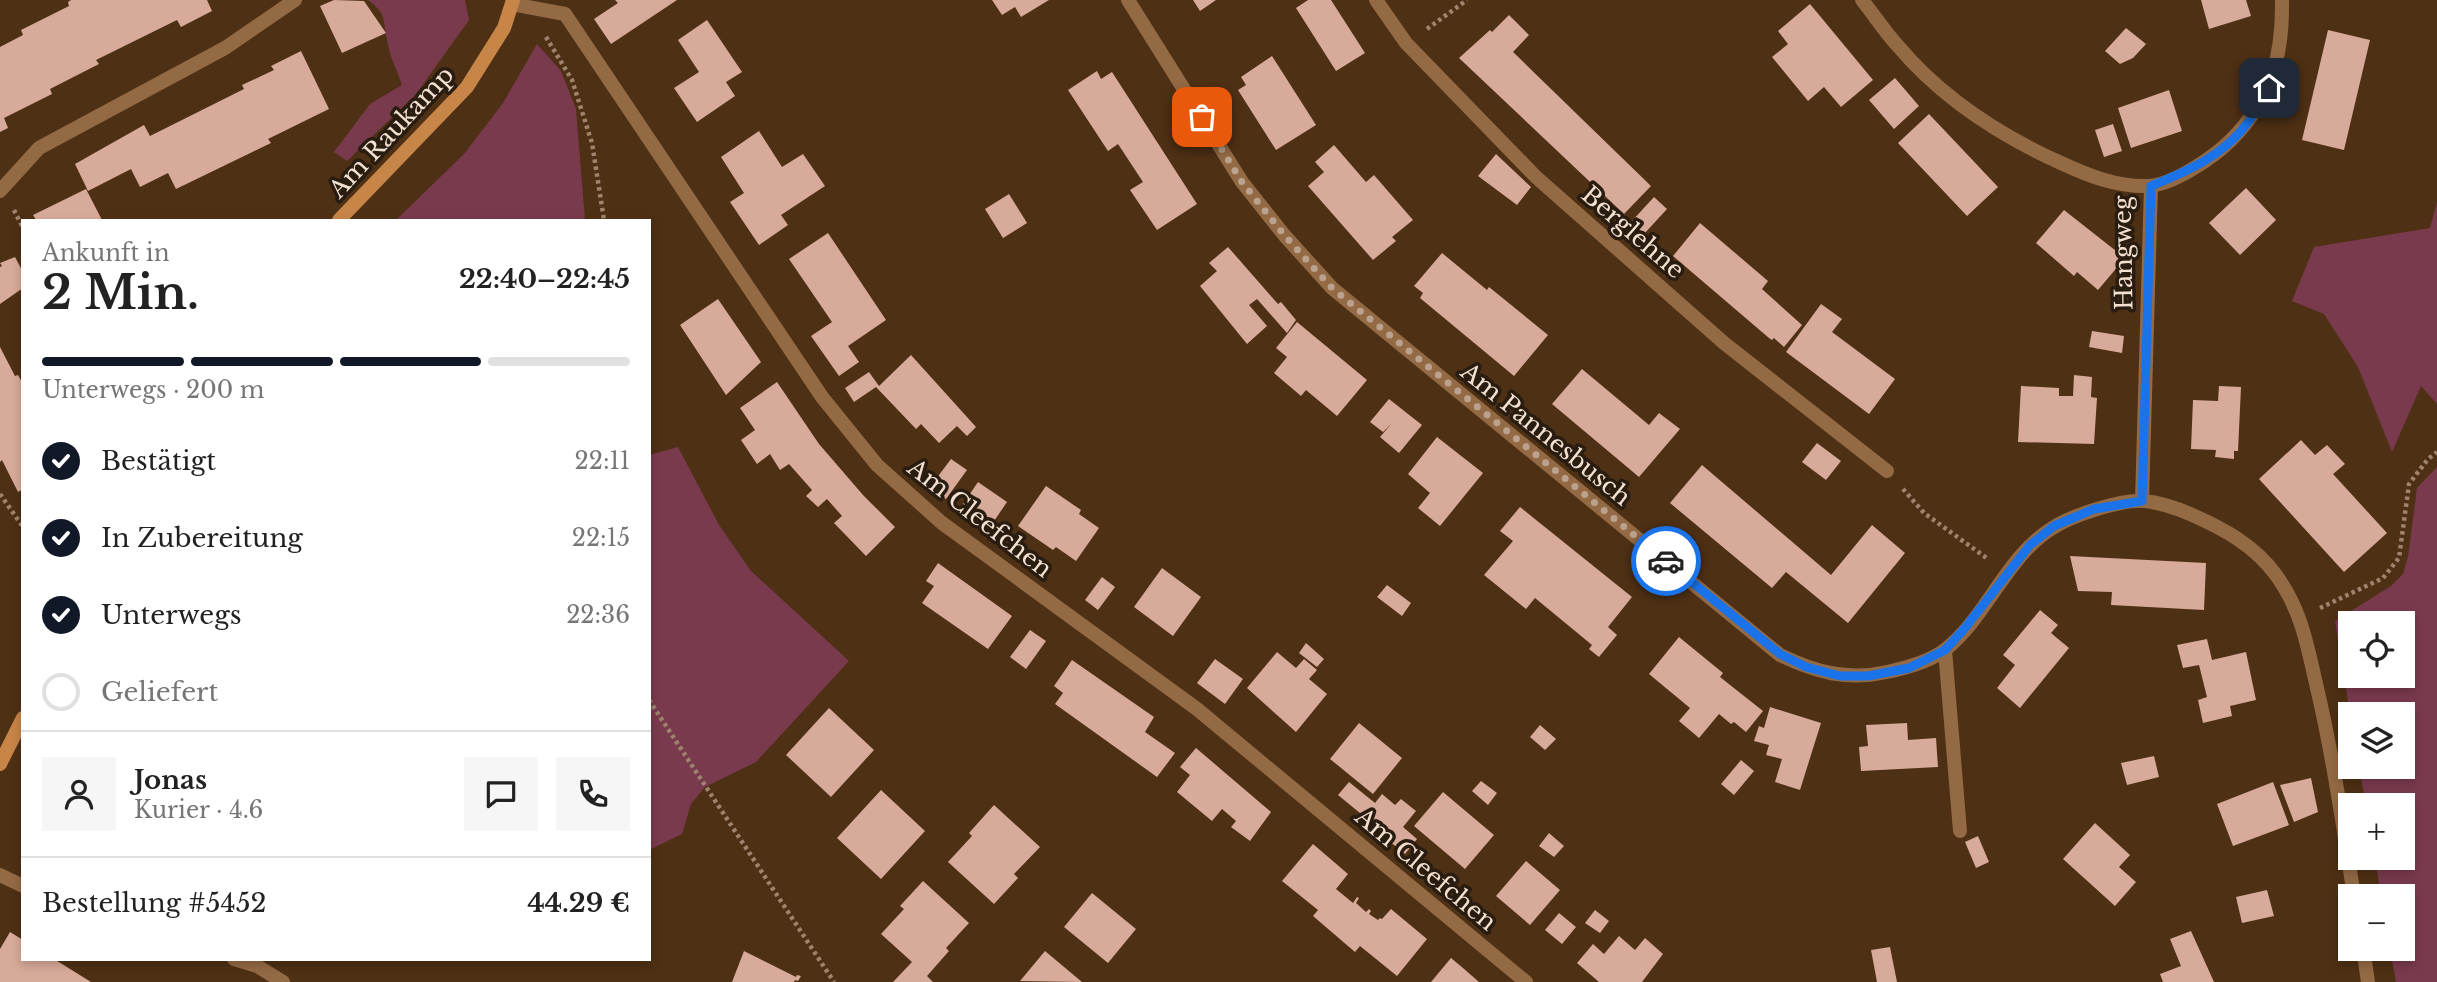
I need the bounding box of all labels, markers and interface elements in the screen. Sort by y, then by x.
pin [2239,58,2299,118]
street label: Am Raukamp [322,60,459,205]
icon: home [2250,69,2288,107]
pin [1172,87,1232,147]
icon: bag [1183,98,1221,136]
street label: Berglehne [1576,180,1690,284]
street label: Hangweg [2107,195,2138,311]
text: Ankunft in [42,239,170,267]
text: 22:40–22:45 [459,263,630,295]
text: 2 Min. [42,264,199,321]
street label: Am Pannesbusch [1454,356,1637,511]
text: Unterwegs · 200 m [42,376,264,404]
icon: check [42,442,80,480]
text: Bestätigt [101,445,216,477]
text: 22:11 [575,447,630,475]
street label: Am Cleefchen [901,452,1058,583]
icon: check [42,519,80,557]
text: In Zubereitung [101,522,303,554]
text: 22:15 [572,524,630,552]
courier [1631,526,1701,596]
icon: car [1647,542,1685,580]
icon: check [42,596,80,634]
text: Unterwegs [101,599,242,631]
text: 22:36 [566,601,630,629]
map controls [2338,611,2415,961]
button: locate [2338,611,2415,688]
text: Geliefert [101,676,218,708]
button: layers [2338,702,2415,779]
button: person [42,757,116,831]
button: chat [464,757,538,831]
button: phone [556,757,630,831]
text: Jonas [134,764,207,796]
button: + [2338,793,2415,870]
text: Kurier · 4.6 [134,796,263,824]
street label: Am Cleefchen [1349,801,1502,936]
button: − [2338,884,2415,961]
text: Bestellung #5452 [42,887,266,919]
text: 44.29 € [528,887,630,919]

